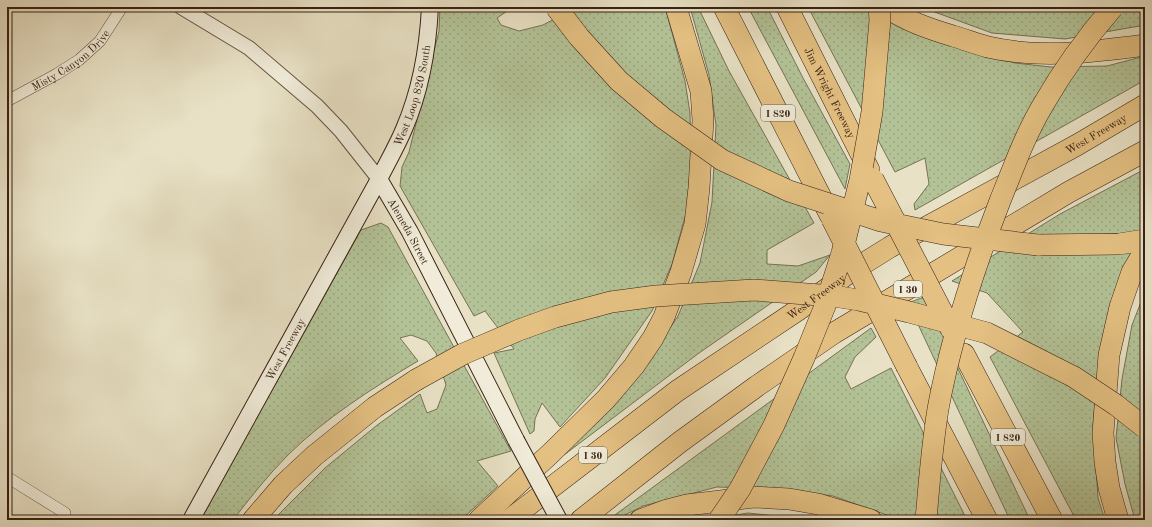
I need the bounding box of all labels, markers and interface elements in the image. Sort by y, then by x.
street label: Misty Canyon Drive [30,29,113,94]
street label: West Loop 820 South [393,44,433,148]
street label: Jim Wright Freeway [801,46,856,141]
road number: I 820 [761,105,795,121]
street label: West Freeway [1064,113,1129,157]
street label: Alemeda Street [385,197,430,267]
street label: West Freeway [786,273,848,322]
road number: I 30 [894,281,922,297]
street label: West Freeway [265,317,308,383]
road number: I 820 [991,429,1025,445]
road number: I 30 [579,447,607,463]

